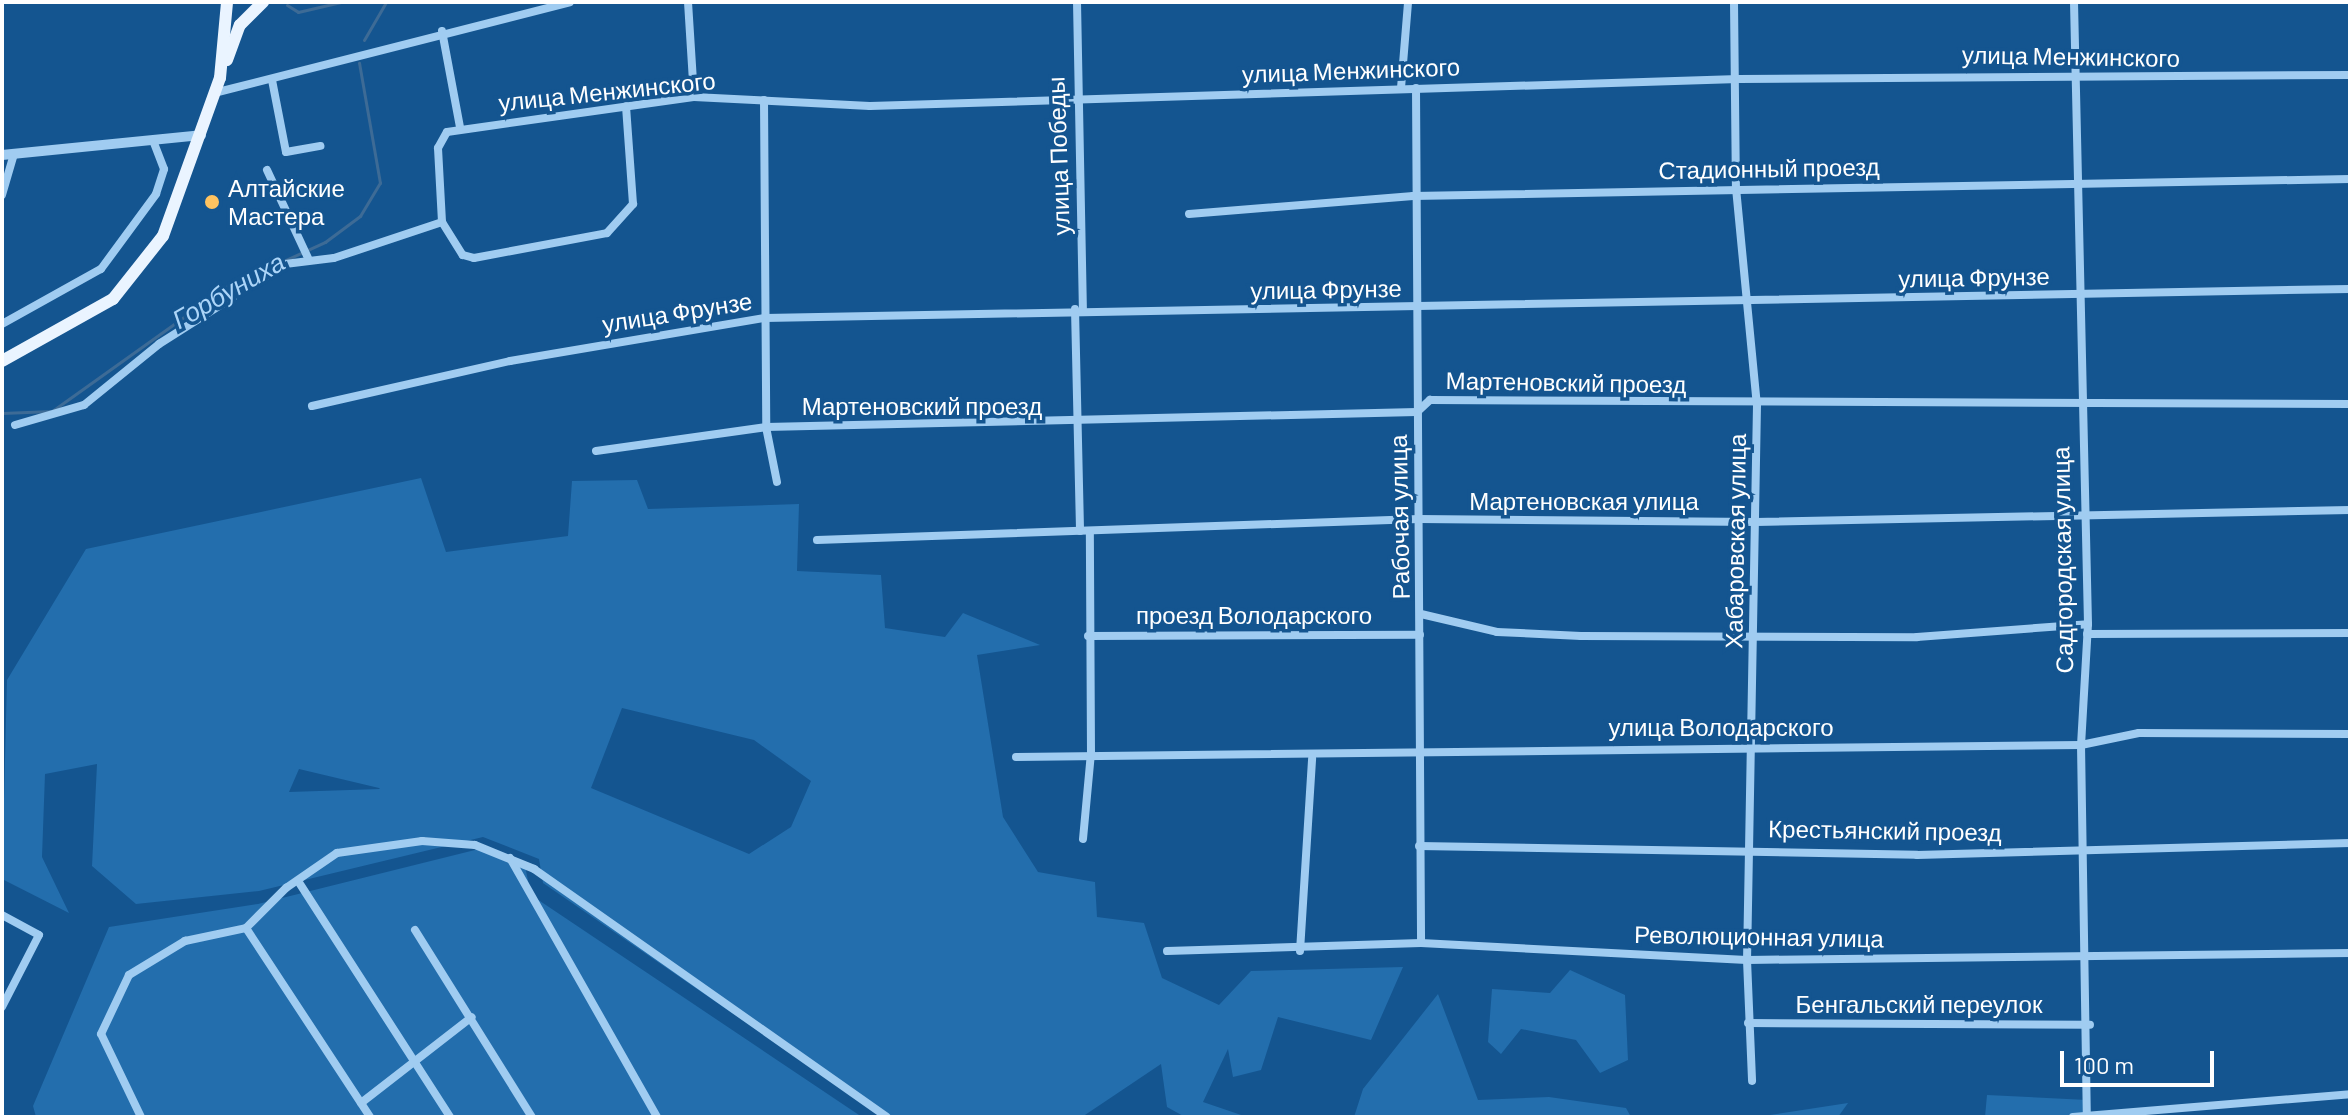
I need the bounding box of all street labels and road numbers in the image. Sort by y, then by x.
street label: улица Менжинского [1962,40,2180,72]
street label: улица Менжинского [1242,52,1460,88]
street label: улица Менжинского [497,65,717,117]
street label: улица Победы [1041,76,1075,236]
street label: Стадионный проезд [1658,152,1880,184]
street label: улица Фрунзе [1898,261,2050,293]
street label: улица Фрунзе [1250,273,1402,305]
street label: улица Фрунзе [600,286,754,338]
street label: Мартеновский проезд [1445,366,1687,398]
street label: Мартеновский проезд [802,392,1042,420]
street label: Хабаровская улица [1719,433,1751,649]
street label: Рабочая улица [1383,434,1415,600]
street label: Садгородская улица [2046,446,2078,674]
street label: Мартеновская улица [1469,487,1699,515]
street label: проезд Володарского [1136,601,1372,629]
street label: улица Володарского [1608,713,1834,741]
street label: Крестьянский проезд [1768,814,2002,846]
street label: Революционная улица [1634,919,1884,953]
street label: Бенгальский переулок [1796,990,2042,1018]

